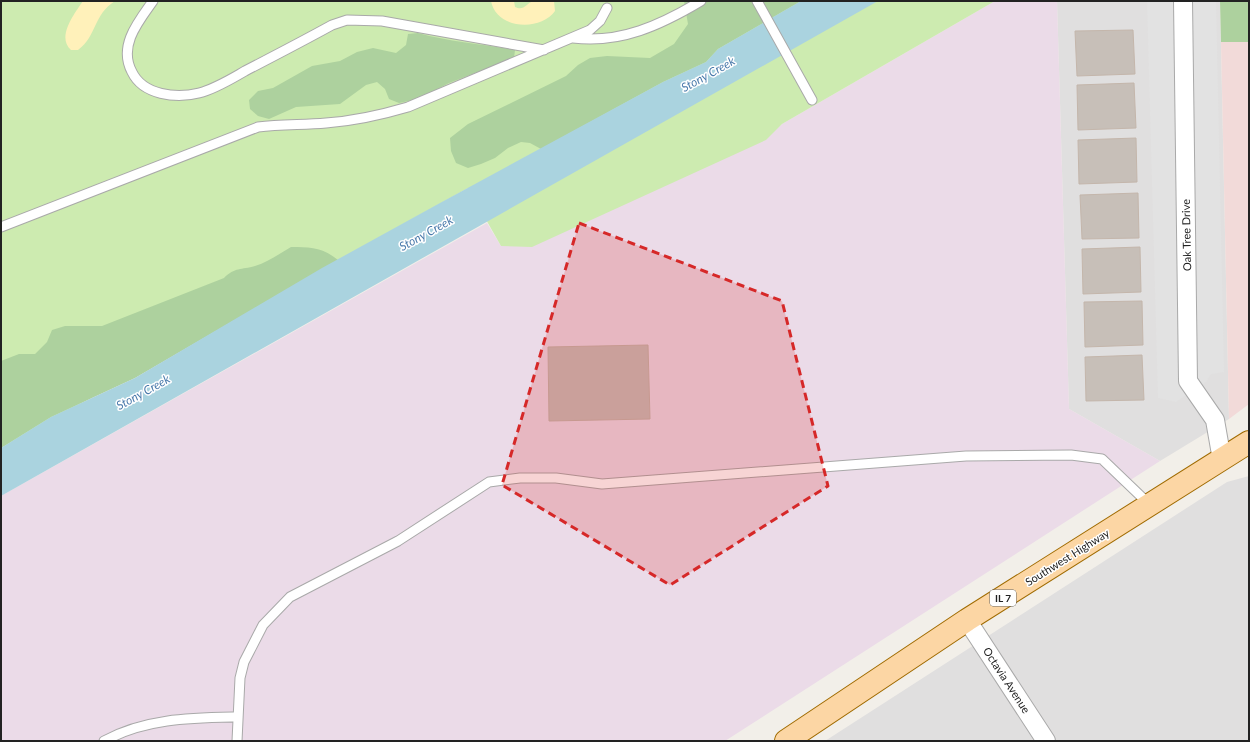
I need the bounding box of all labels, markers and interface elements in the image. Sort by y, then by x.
water label: Stony Creek [678,53,738,95]
street label: Oak Tree Drive [1179,199,1193,271]
water label: Stony Creek [396,212,456,254]
water label: Stony Creek [113,371,173,413]
street label: Southwest Highway [1023,526,1112,588]
road number: IL 7 [990,590,1016,606]
street label: Octavia Avenue [981,645,1033,716]

